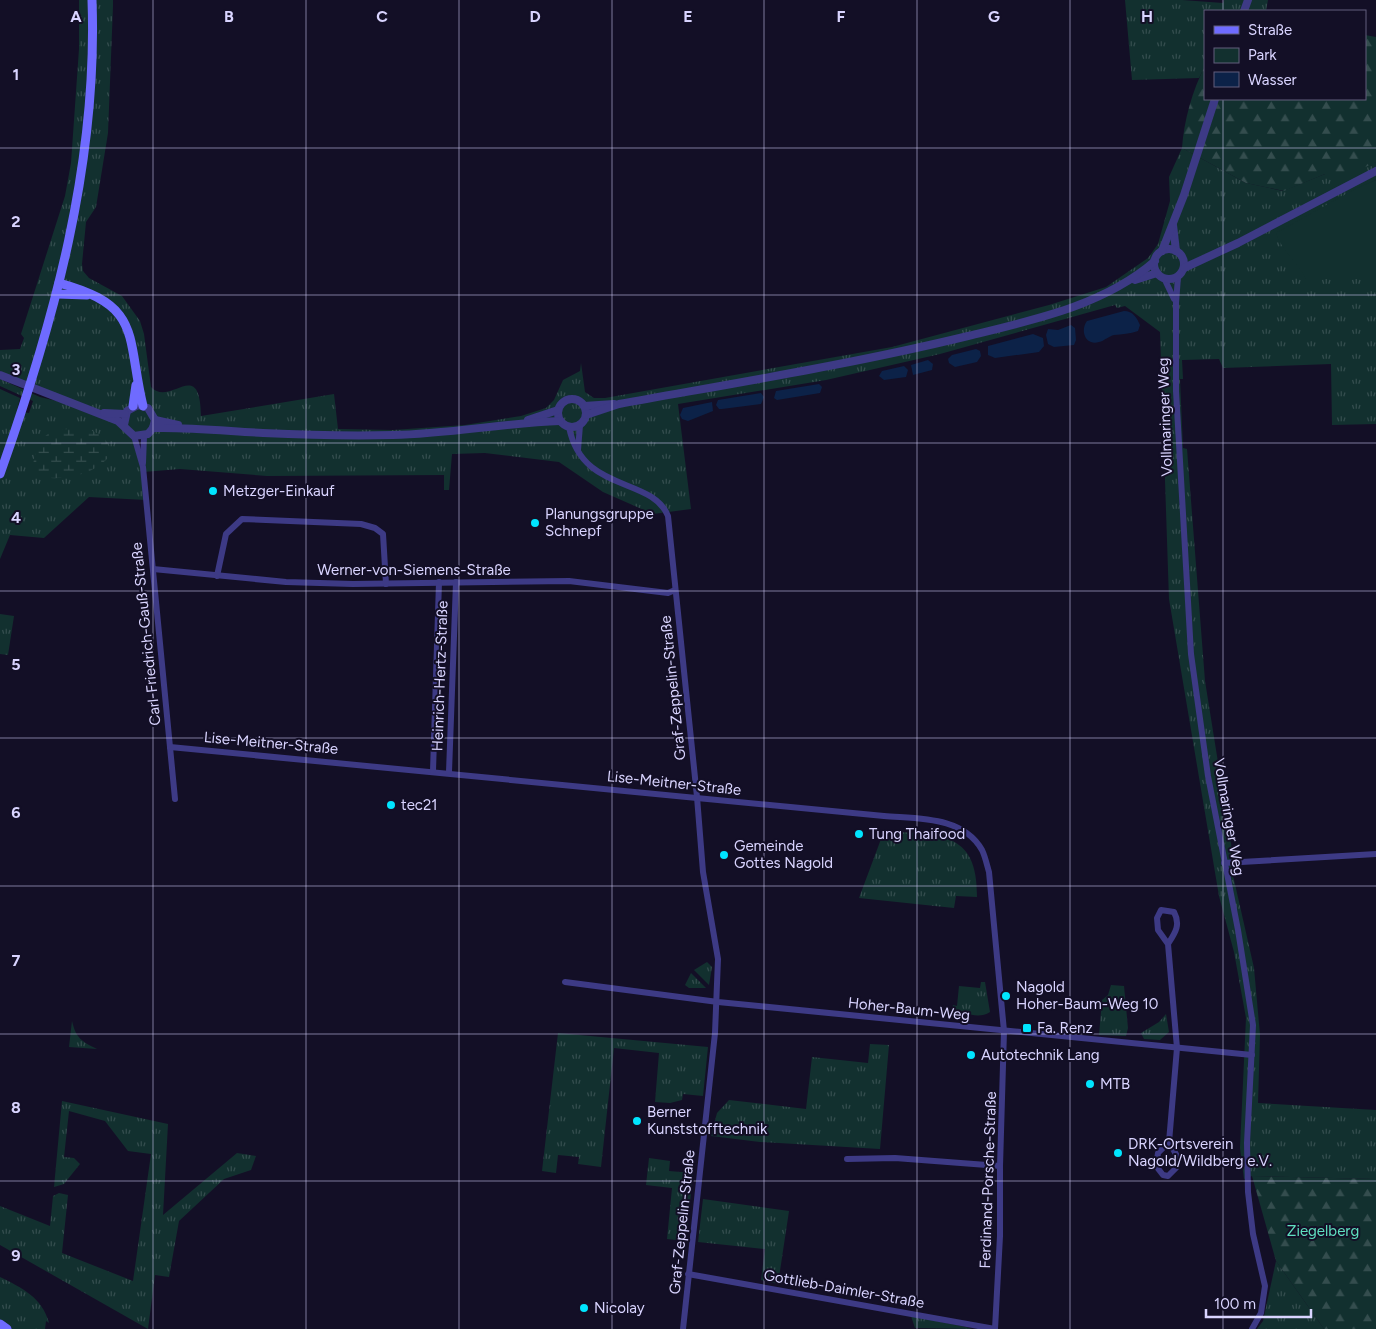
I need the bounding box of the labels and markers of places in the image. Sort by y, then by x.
place label: Metzger-Einkauf [223,482,335,500]
marker: Metzger-Einkauf [207,485,219,497]
place label: Planungsgruppe Schnepf [545,505,654,540]
marker: Planungsgruppe Schnepf [529,517,541,529]
place label: tec21 [401,796,438,814]
marker: tec21 [385,799,397,811]
place label: Tung Thaifood [869,825,965,843]
marker: Tung Thaifood [853,828,865,840]
place label: Gemeinde Gottes Nagold [734,837,833,872]
marker: Gemeinde Gottes Nagold [718,849,730,861]
place label: Nagold Hoher-Baum-Weg 10 [1016,978,1158,1013]
marker: Nagold Hoher-Baum-Weg 10 [1000,990,1012,1002]
place label: Fa. Renz [1037,1019,1093,1037]
marker: Fa. Renz [1021,1022,1033,1034]
place label: Autotechnik Lang [981,1046,1100,1064]
marker: Autotechnik Lang [965,1049,977,1061]
place label: MTB [1100,1075,1130,1093]
marker: MTB [1084,1078,1096,1090]
place label: Berner Kunststofftechnik [647,1103,768,1138]
marker: Berner Kunststofftechnik [631,1115,643,1127]
place label: DRK-Ortsverein Nagold/Wildberg e.V. [1128,1135,1272,1170]
marker: DRK-Ortsverein Nagold/Wildberg e.V. [1112,1147,1124,1159]
place label: Nicolay [594,1299,645,1317]
marker: Nicolay [578,1302,590,1314]

